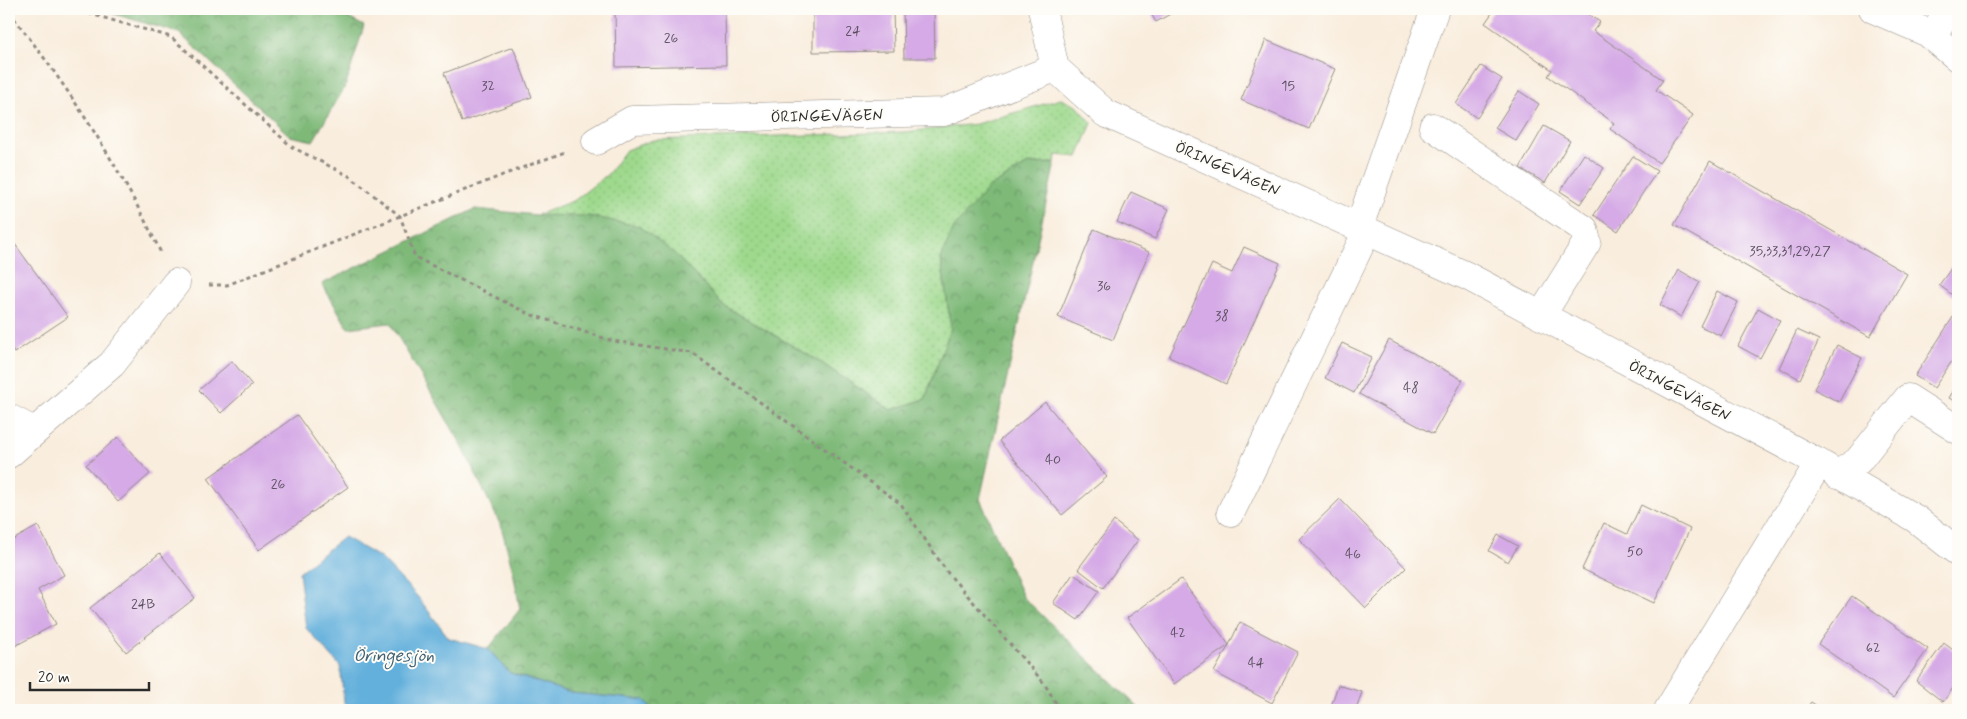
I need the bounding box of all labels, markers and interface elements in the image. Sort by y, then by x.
house number: 24 [845,22,861,40]
house number: 26 [664,29,679,47]
house number: 32 [481,77,495,95]
house number: 15 [1281,77,1295,95]
street label: ÖRINGEVÄGEN [770,105,884,128]
street label: ÖRINGEVÄGEN [1172,137,1283,202]
house number: 35,33,31,29,27 [1749,242,1831,260]
house number: 36 [1097,277,1111,295]
house number: 38 [1215,307,1229,325]
street label: ÖRINGEVÄGEN [1625,356,1734,427]
house number: 48 [1403,379,1419,397]
house number: 40 [1045,451,1061,469]
house number: 26 [271,475,286,493]
house number: 50 [1627,543,1643,561]
house number: 46 [1345,545,1361,563]
house number: 24B [131,595,155,613]
house number: 42 [1170,624,1186,642]
house number: 62 [1866,639,1880,657]
water label: Öringesjön [354,644,434,670]
house number: 44 [1248,654,1265,672]
scale bar [30,659,149,691]
text: 20 m [38,668,70,688]

